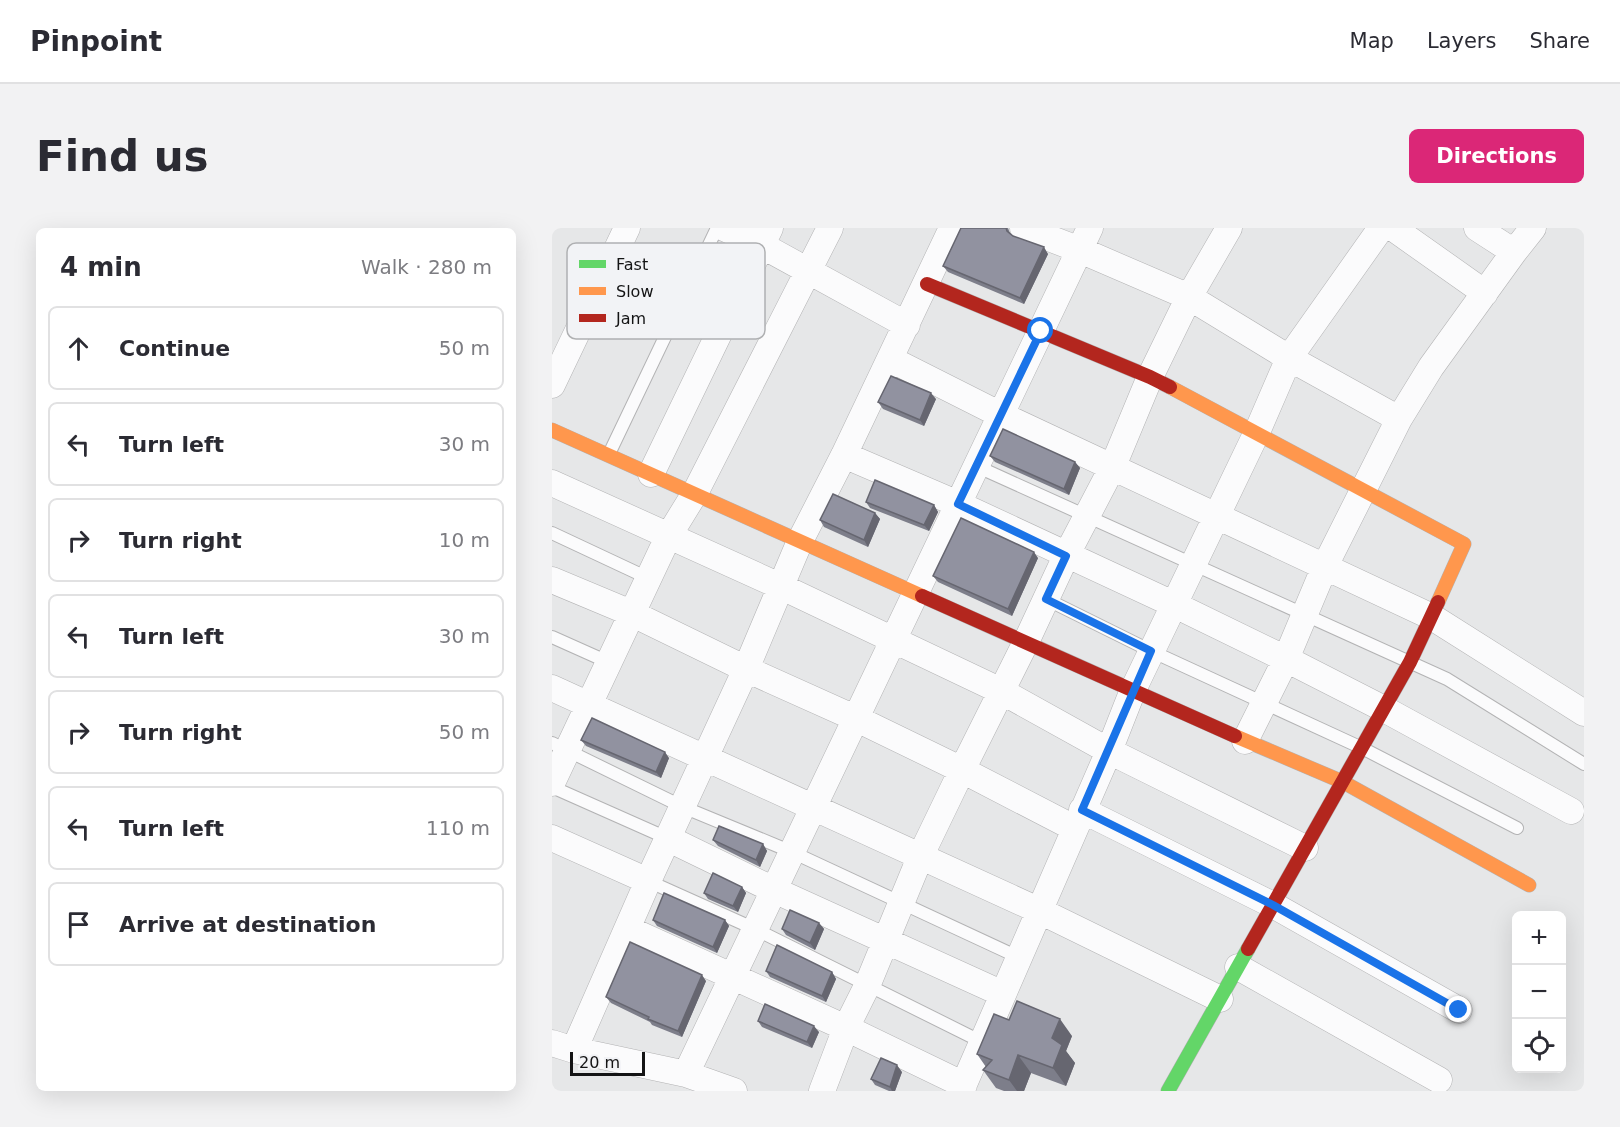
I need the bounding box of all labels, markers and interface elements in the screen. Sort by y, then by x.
text: Pinpoint [30,25,162,58]
text: Map [1350,29,1394,53]
text: Layers [1427,29,1496,53]
text: Share [1529,29,1590,53]
button: Directions [1409,129,1584,183]
text: Find us [36,132,209,181]
legend [567,243,765,339]
text: 4 min [60,252,142,282]
text: Walk · 280 m [361,255,492,279]
text: Fast [616,255,648,274]
text: Slow [616,282,653,301]
text: Jam [615,309,646,328]
route start [1027,317,1053,343]
icon: ahead [62,332,95,365]
text: Continue [119,336,230,361]
text: 50 m [439,336,490,360]
icon: left [62,428,95,461]
text: Turn left [119,432,224,457]
text: 30 m [439,432,490,456]
icon: right [62,524,95,557]
text: Turn right [119,528,242,553]
text: 10 m [439,528,490,552]
icon: left [62,620,95,653]
text: Turn left [119,624,224,649]
text: 30 m [439,624,490,648]
icon: right [62,716,95,749]
text: Turn right [119,720,242,745]
text: 50 m [439,720,490,744]
icon: left [62,812,95,845]
text: Turn left [119,816,224,841]
text: 110 m [426,816,490,840]
icon: arrive [62,908,95,941]
map controls [1512,911,1566,1073]
button: + [1512,911,1566,965]
text: Arrive at destination [119,912,376,937]
button: − [1512,965,1566,1019]
route end [1445,996,1471,1022]
button: locate [1512,1019,1566,1073]
scale bar [570,1049,645,1076]
text: 20 m [579,1053,620,1072]

